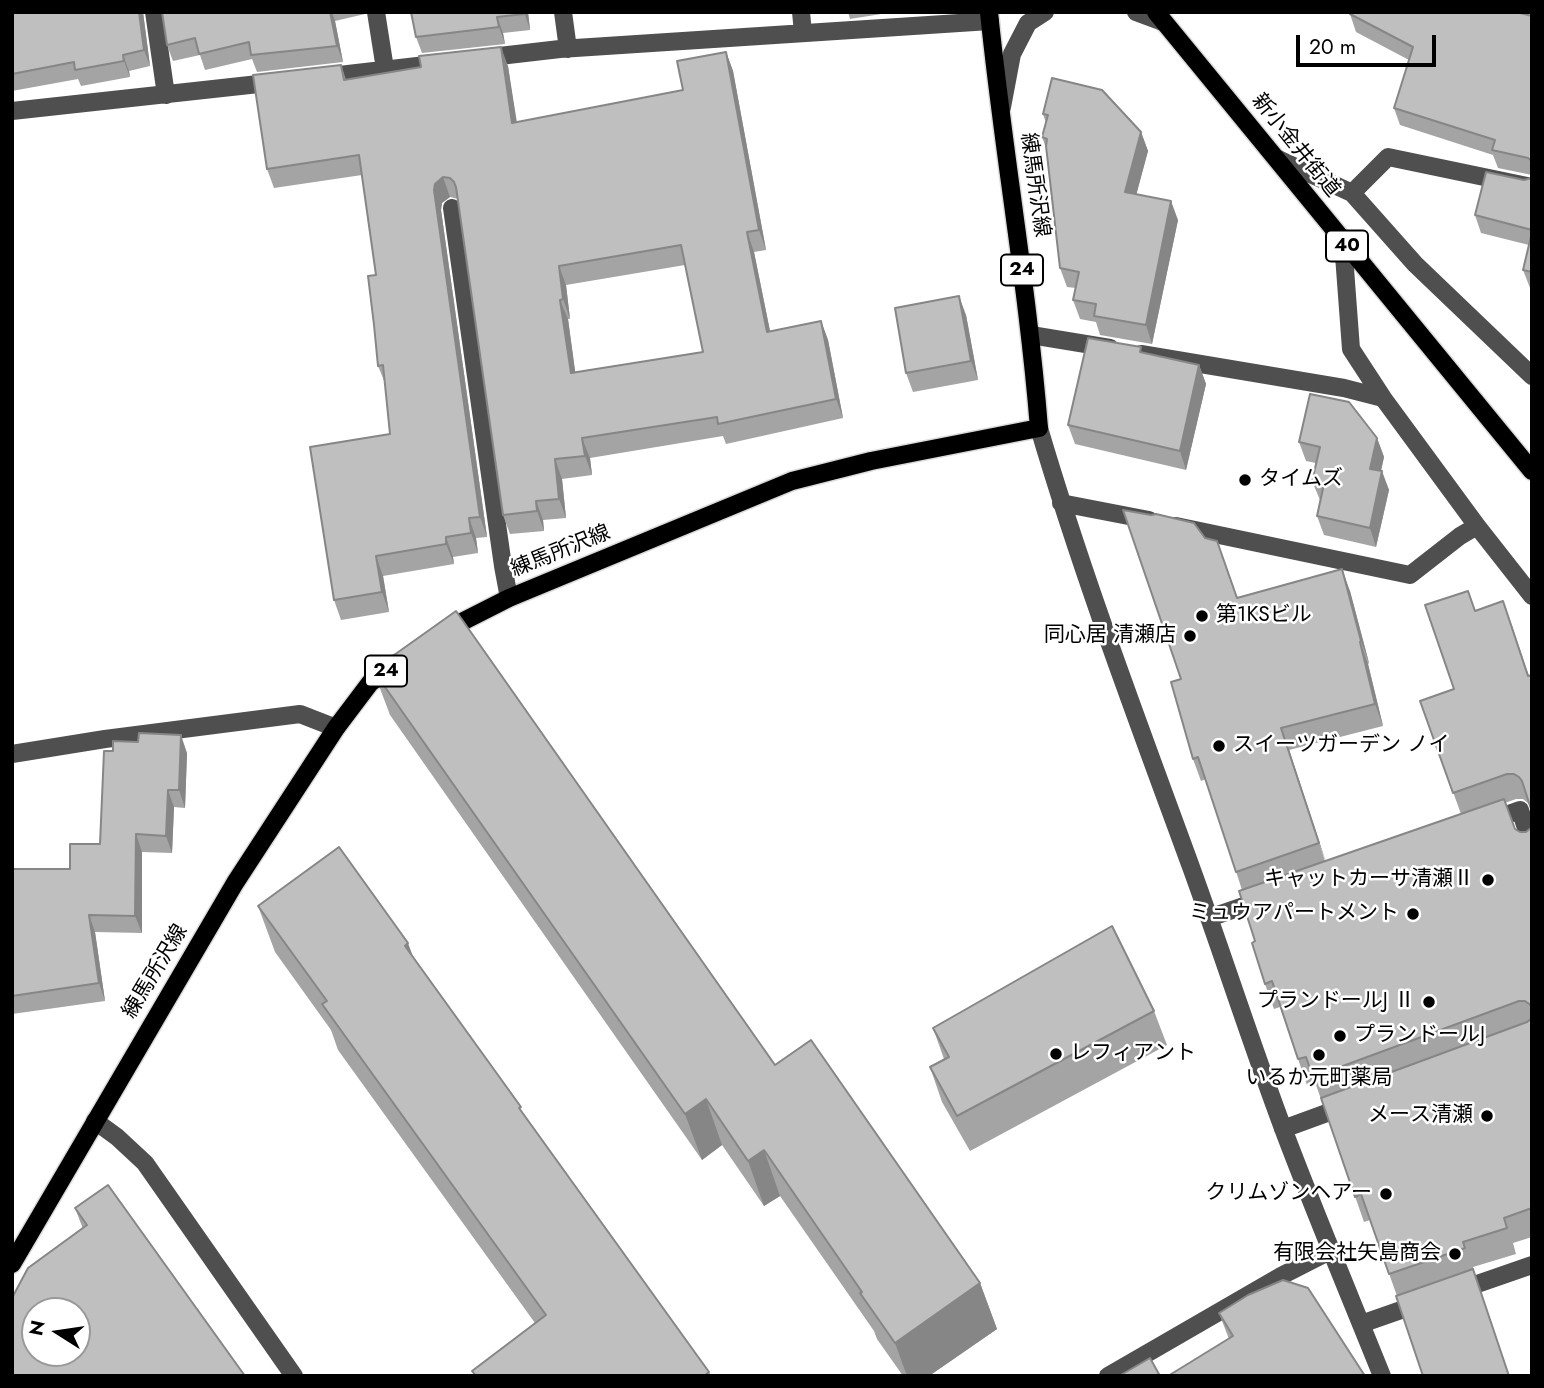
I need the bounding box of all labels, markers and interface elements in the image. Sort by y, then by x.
scale bar [1299,21,1439,65]
text: 20 m [1309,32,1356,62]
street label: 新小金井街道 [1246,89,1344,203]
street label: 練馬所沢線 [1014,131,1054,239]
road number: 40 [1326,230,1368,262]
road number: 24 [1001,254,1043,286]
place label: タイムズ [1259,467,1343,493]
marker: タイムズ [1237,472,1253,488]
street label: 練馬所沢線 [508,521,614,583]
place label: 第1KSビル [1216,603,1312,629]
marker: 第1KSビル [1194,608,1210,624]
place label: 同心居 清瀬店 [1044,623,1176,649]
marker: 同心居 清瀬店 [1182,628,1198,644]
road number: 24 [365,656,407,686]
place label: スイーツガーデン ノイ [1233,733,1449,759]
marker: スイーツガーデン ノイ [1211,738,1227,754]
place label: キャットカーサ清瀬Ⅱ [1264,867,1474,893]
marker: キャットカーサ清瀬Ⅱ [1480,872,1496,888]
place label: ミュウアパートメント [1189,901,1399,927]
marker: ミュウアパートメント [1405,906,1421,922]
street label: 練馬所沢線 [118,921,194,1023]
place label: プランドールJ Ⅱ [1257,989,1415,1015]
marker: プランドールJ Ⅱ [1421,994,1437,1010]
place label: プランドールJ [1354,1023,1485,1049]
marker: プランドールJ [1332,1028,1348,1044]
place label: レフィアント [1070,1041,1196,1067]
marker: レフィアント [1048,1046,1064,1062]
marker: いるか元町薬局 [1311,1047,1327,1063]
place label: いるか元町薬局 [1246,1066,1392,1092]
place label: メース清瀬 [1368,1103,1473,1129]
marker: メース清瀬 [1479,1108,1495,1124]
place label: クリムゾンヘアー [1205,1181,1372,1207]
marker: クリムゾンヘアー [1378,1186,1394,1202]
place label: 有限会社矢島商会 [1273,1241,1441,1267]
marker: 有限会社矢島商会 [1447,1246,1463,1262]
north arrow [21,1297,91,1367]
text: N [22,1318,52,1338]

